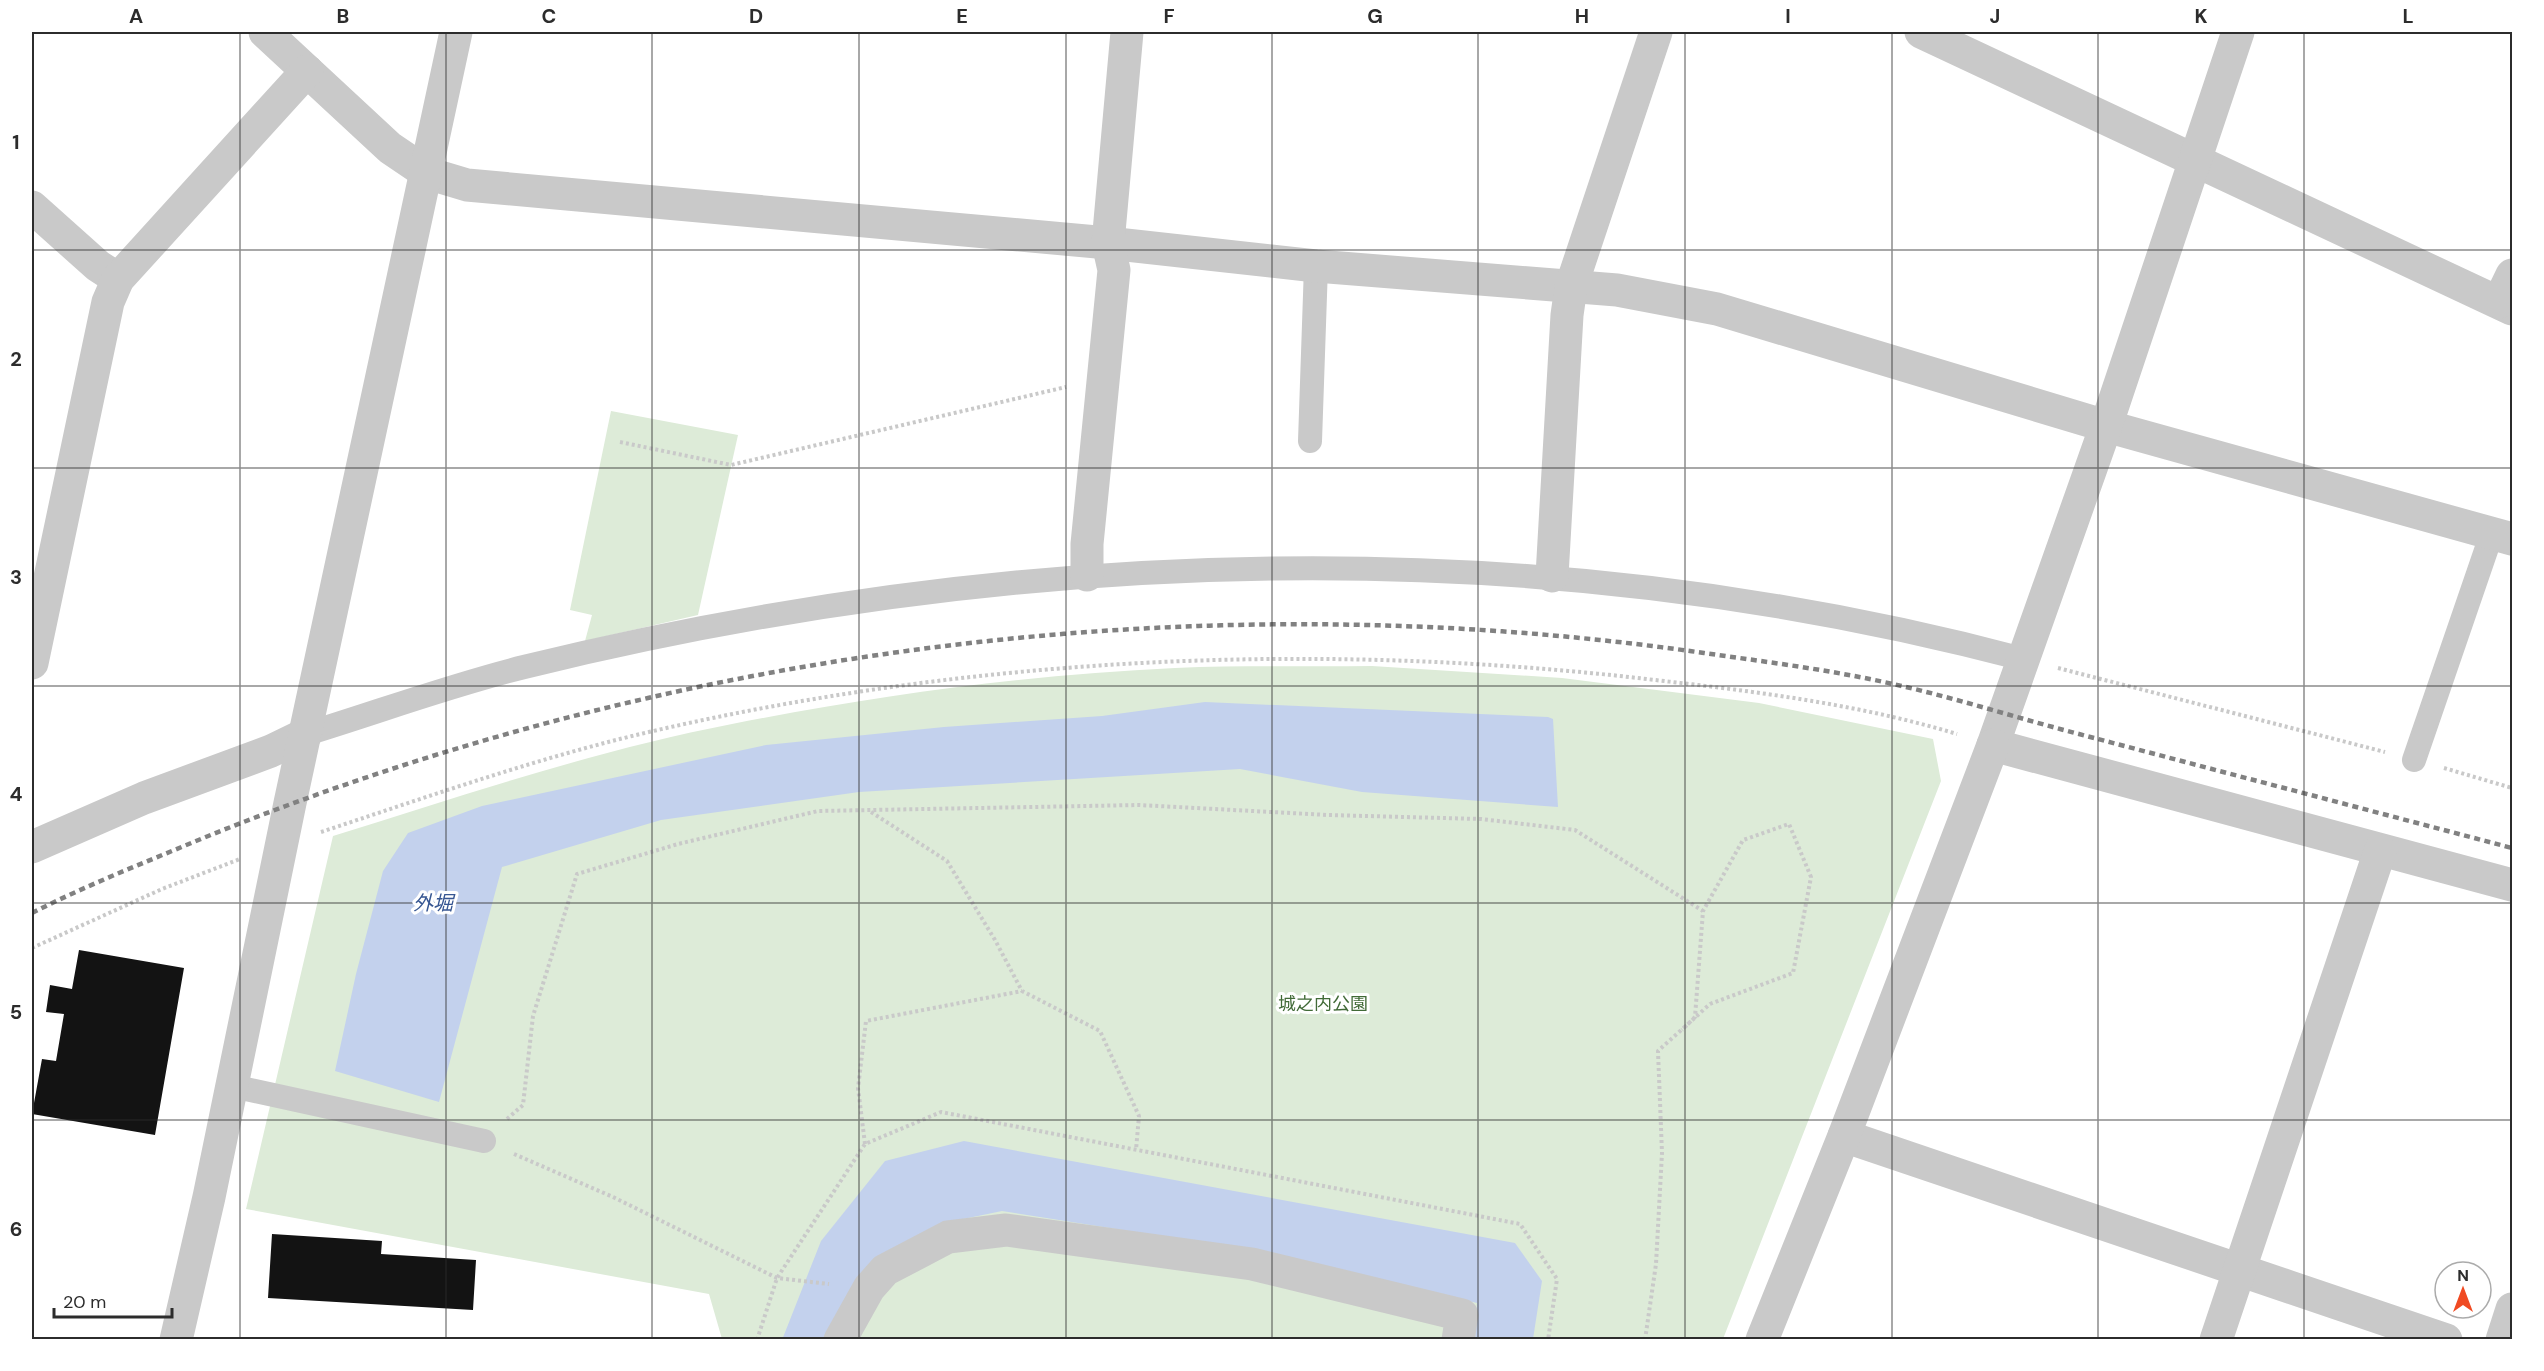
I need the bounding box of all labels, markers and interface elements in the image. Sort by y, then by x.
text: A [129,3,143,29]
text: B [337,3,349,29]
text: C [542,3,556,29]
text: D [749,3,763,29]
text: E [956,3,968,29]
text: F [1163,3,1175,29]
text: G [1367,3,1383,29]
text: H [1575,3,1589,29]
text: I [1785,3,1791,29]
text: J [1990,3,2000,29]
text: K [2194,3,2208,29]
text: L [2402,3,2414,29]
text: 1 [12,129,20,155]
text: 2 [10,346,22,372]
text: 3 [10,564,22,590]
text: 4 [10,781,23,807]
water label: 外堀 [413,890,456,916]
park label: 城之内公園 [1278,992,1368,1016]
text: 5 [10,999,22,1025]
text: 6 [10,1216,22,1242]
north arrow [2433,1260,2493,1320]
text: N [2457,1265,2469,1286]
scale bar [54,1281,172,1319]
text: 20 m [63,1290,106,1314]

